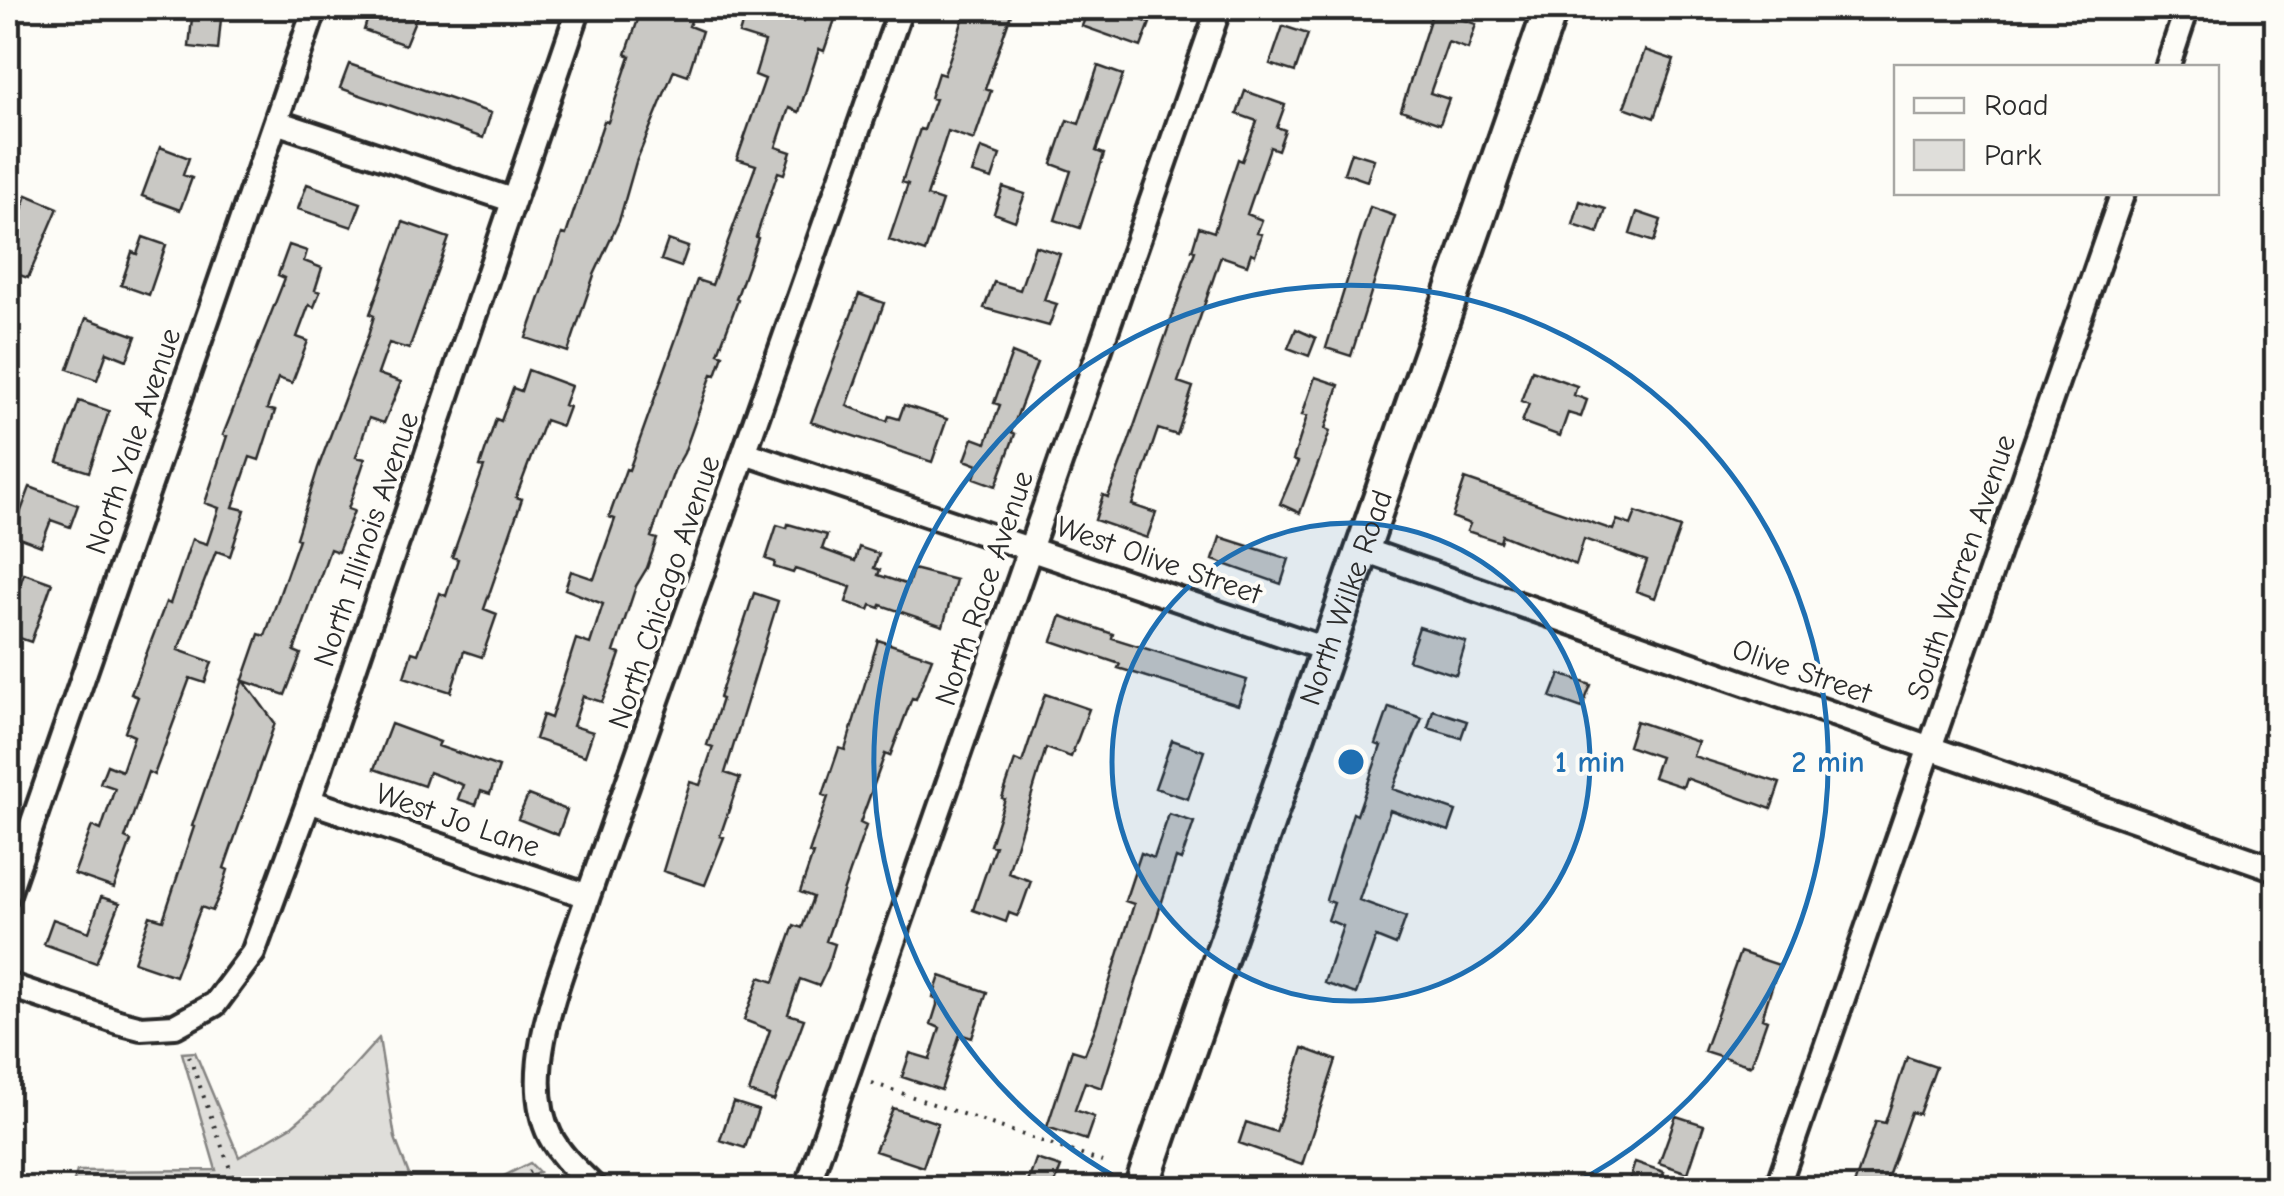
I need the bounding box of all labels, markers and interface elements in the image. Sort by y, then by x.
legend [1894,65,2219,195]
text: Road [1984,88,2049,123]
text: Park [1984,138,2042,173]
street label: North Yale Avenue [78,324,189,559]
street label: North Illinois Avenue [306,407,426,671]
street label: South Warren Avenue [1900,430,2023,704]
street label: North Chicago Avenue [601,451,728,733]
street label: North Race Avenue [928,466,1041,710]
street label: North Wilke Road [1293,486,1400,710]
street label: West Olive Street [1052,509,1267,612]
street label: Olive Street [1728,631,1877,712]
centre of rings [1333,744,1369,780]
text: 1 min [1555,745,1625,780]
text: 2 min [1791,745,1865,780]
street label: West Jo Lane [371,776,545,865]

